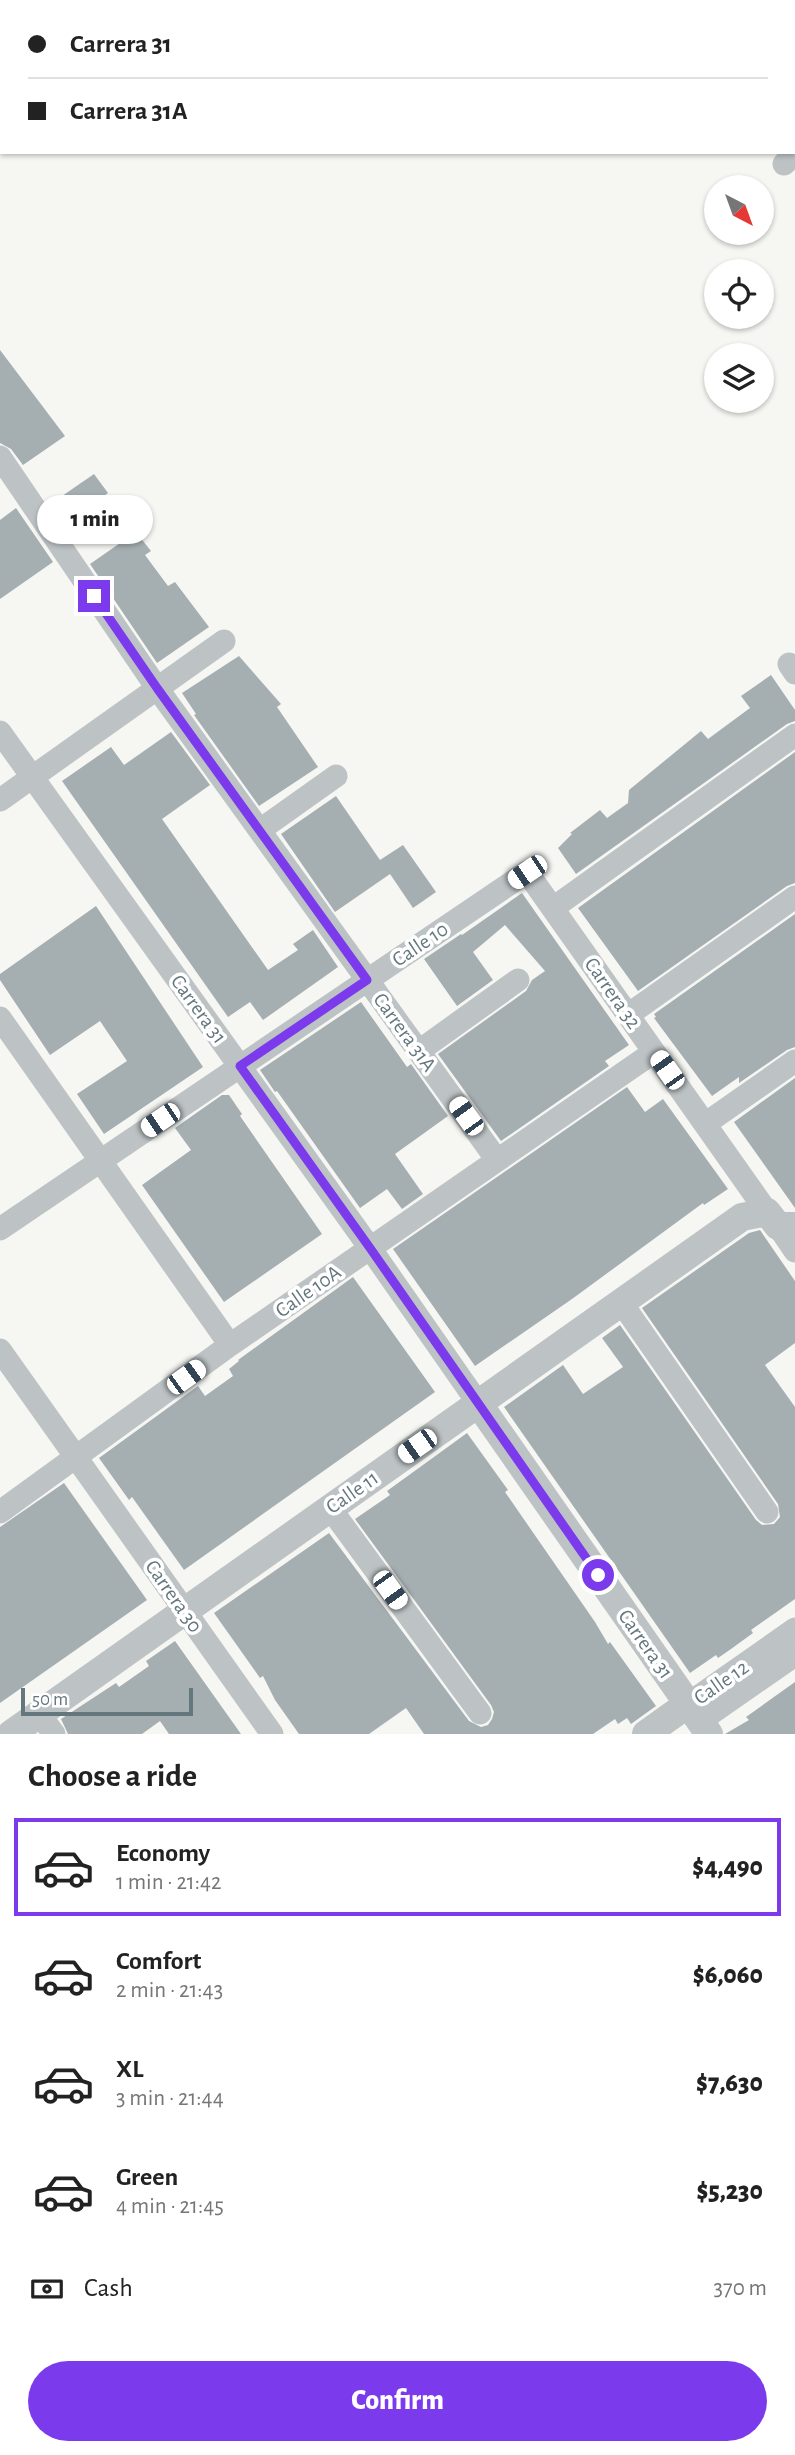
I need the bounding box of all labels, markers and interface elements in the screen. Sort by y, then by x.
text: Carrera 31 [70,31,172,57]
text: Carrera 31A [70,98,188,124]
north arrow [704,175,774,245]
map controls [704,175,774,413]
button: locate [704,259,774,329]
button: layers [704,343,774,413]
callout: 1 min [36,494,152,544]
text: 1 min [71,508,119,531]
route end [78,580,110,612]
car [504,852,551,892]
street label: Calle 10 [389,918,452,971]
street label: Carrera 32 [581,954,645,1033]
street label: Carrera 31 [167,971,230,1048]
street label: Carrera 31A [369,989,440,1075]
car [647,1047,688,1093]
car [446,1093,487,1139]
car [137,1100,184,1140]
street label: Calle 10A [272,1261,345,1321]
car [163,1356,210,1398]
car [394,1425,441,1467]
street label: Calle 11 [322,1467,382,1518]
street label: Carrera 30 [141,1556,206,1636]
route start [582,1559,614,1591]
car [370,1567,411,1613]
street label: Carrera 31 [614,1606,677,1683]
street label: Calle 12 [690,1656,752,1708]
scale bar [21,1685,192,1717]
text: 50 m [32,1690,68,1709]
text: Choose a ride [28,1760,197,1792]
icon: car [32,1836,95,1899]
text: Economy [116,1840,210,1866]
text: $4,490 [692,1854,763,1880]
text: 1 min · 21:42 [116,1871,222,1894]
icon: car [32,1944,95,2007]
text: Comfort [116,1948,201,1974]
text: $6,060 [693,1962,763,1988]
text: 2 min · 21:43 [116,1979,223,2002]
icon: car [32,2052,95,2115]
text: XL [116,2056,143,2082]
text: $7,630 [696,2070,763,2096]
text: 3 min · 21:44 [116,2087,224,2110]
icon: car [32,2160,95,2223]
text: Green [116,2164,178,2190]
text: $5,230 [696,2178,763,2204]
text: 4 min · 21:45 [116,2195,224,2218]
icon: cash [28,2270,66,2308]
text: Cash [84,2275,133,2301]
text: 370 m [714,2277,767,2300]
button: Confirm [28,2361,767,2441]

